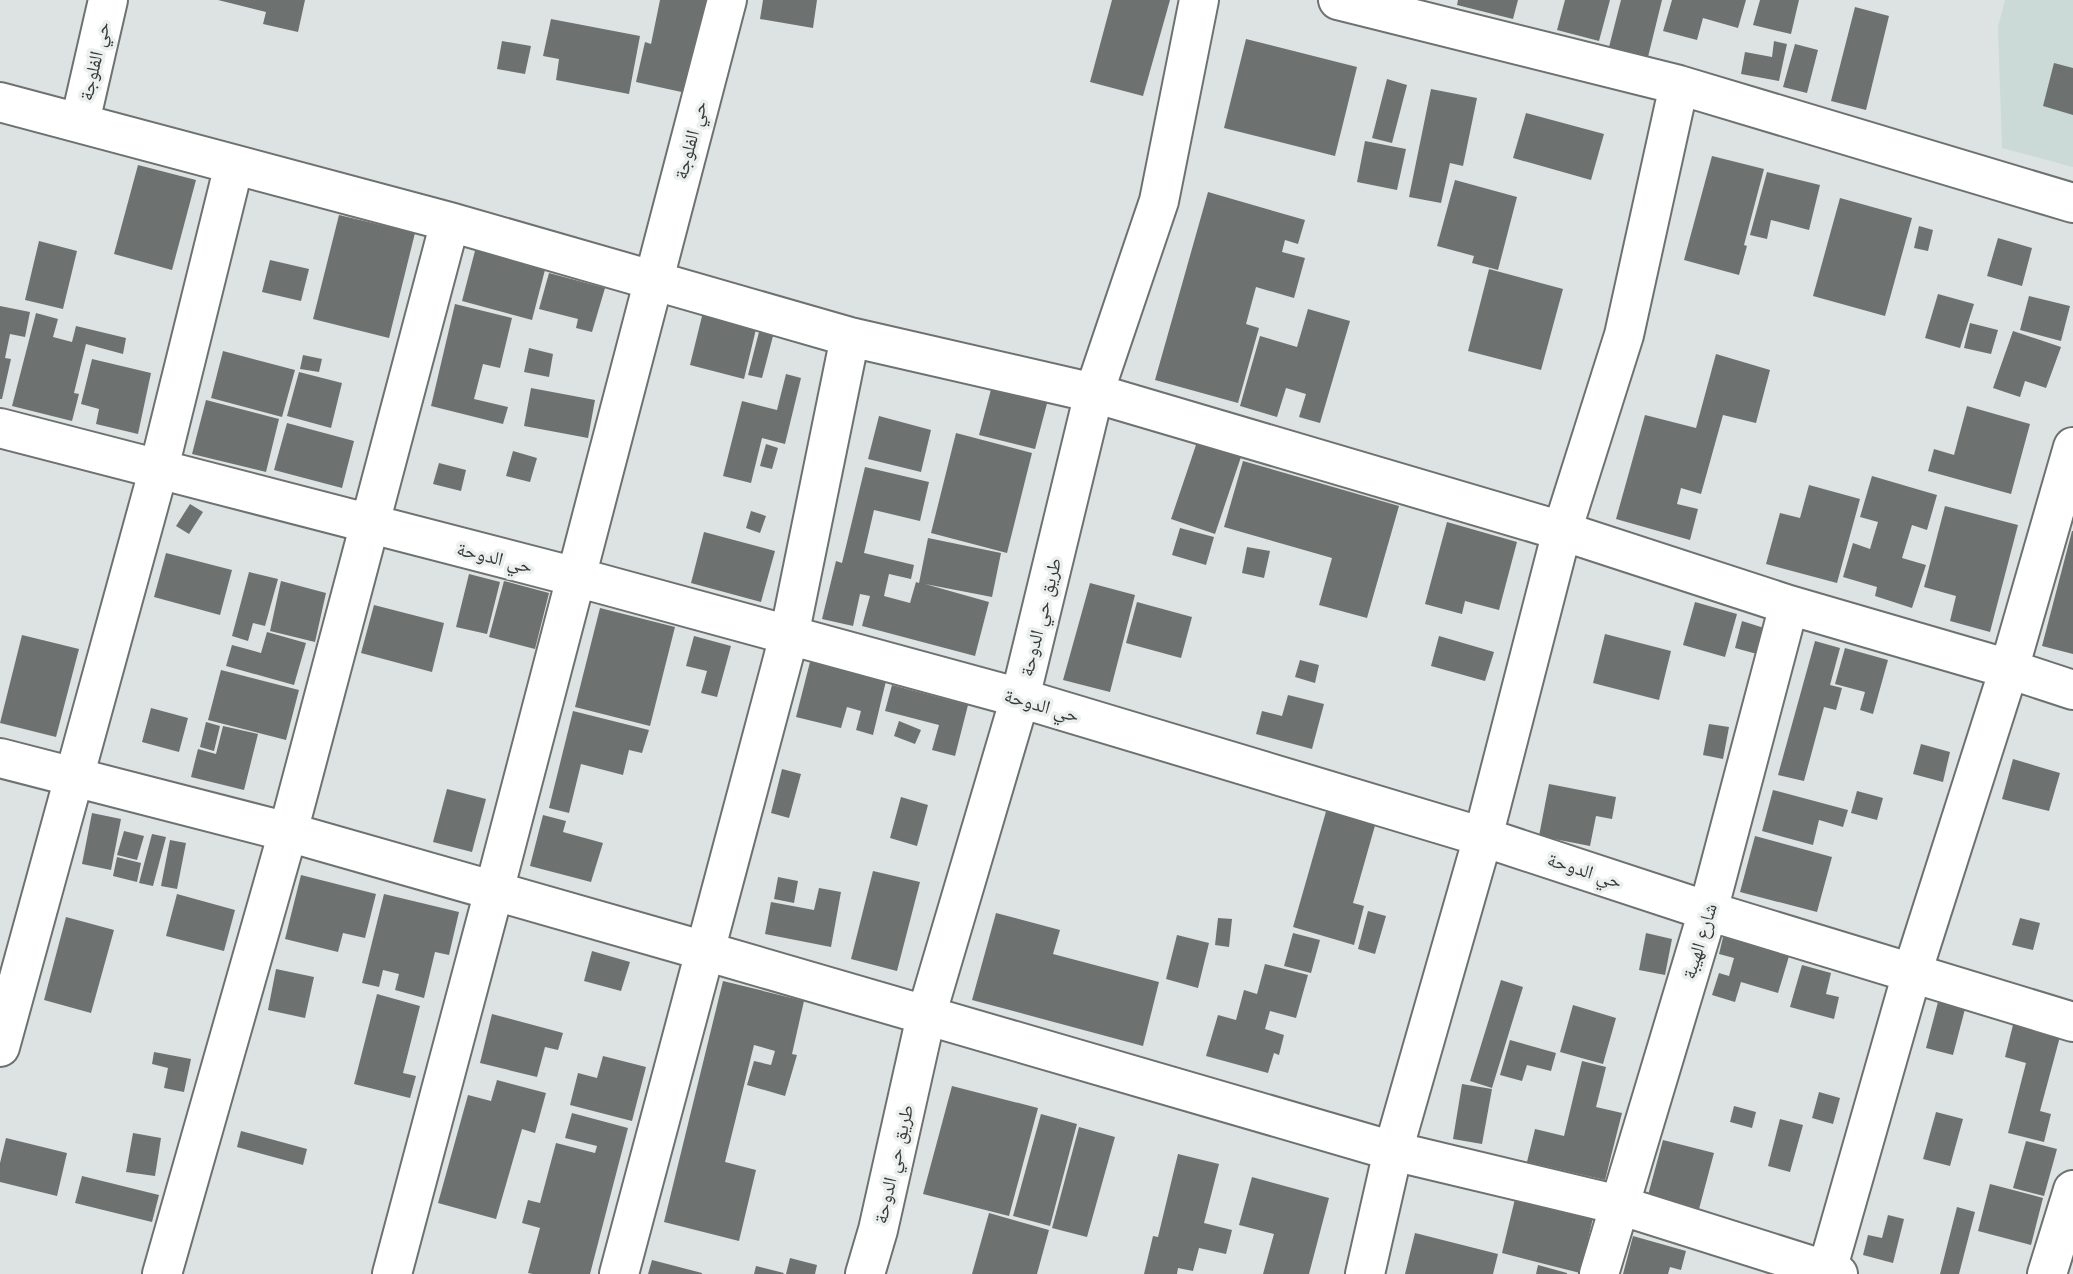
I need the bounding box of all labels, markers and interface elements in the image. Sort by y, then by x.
street label: حي الفلوجة [73,19,118,104]
street label: حي الفلوجة [668,98,716,183]
street label: حي الدوحة [454,536,535,582]
street label: طريق حي الدوحة [1014,555,1070,680]
street label: حي الدوحة [1000,683,1082,731]
street label: حي الدوحة [1543,847,1625,897]
street label: شارع الهيبة [1676,900,1722,982]
street label: طريق حي الدوحة [868,1102,922,1227]

